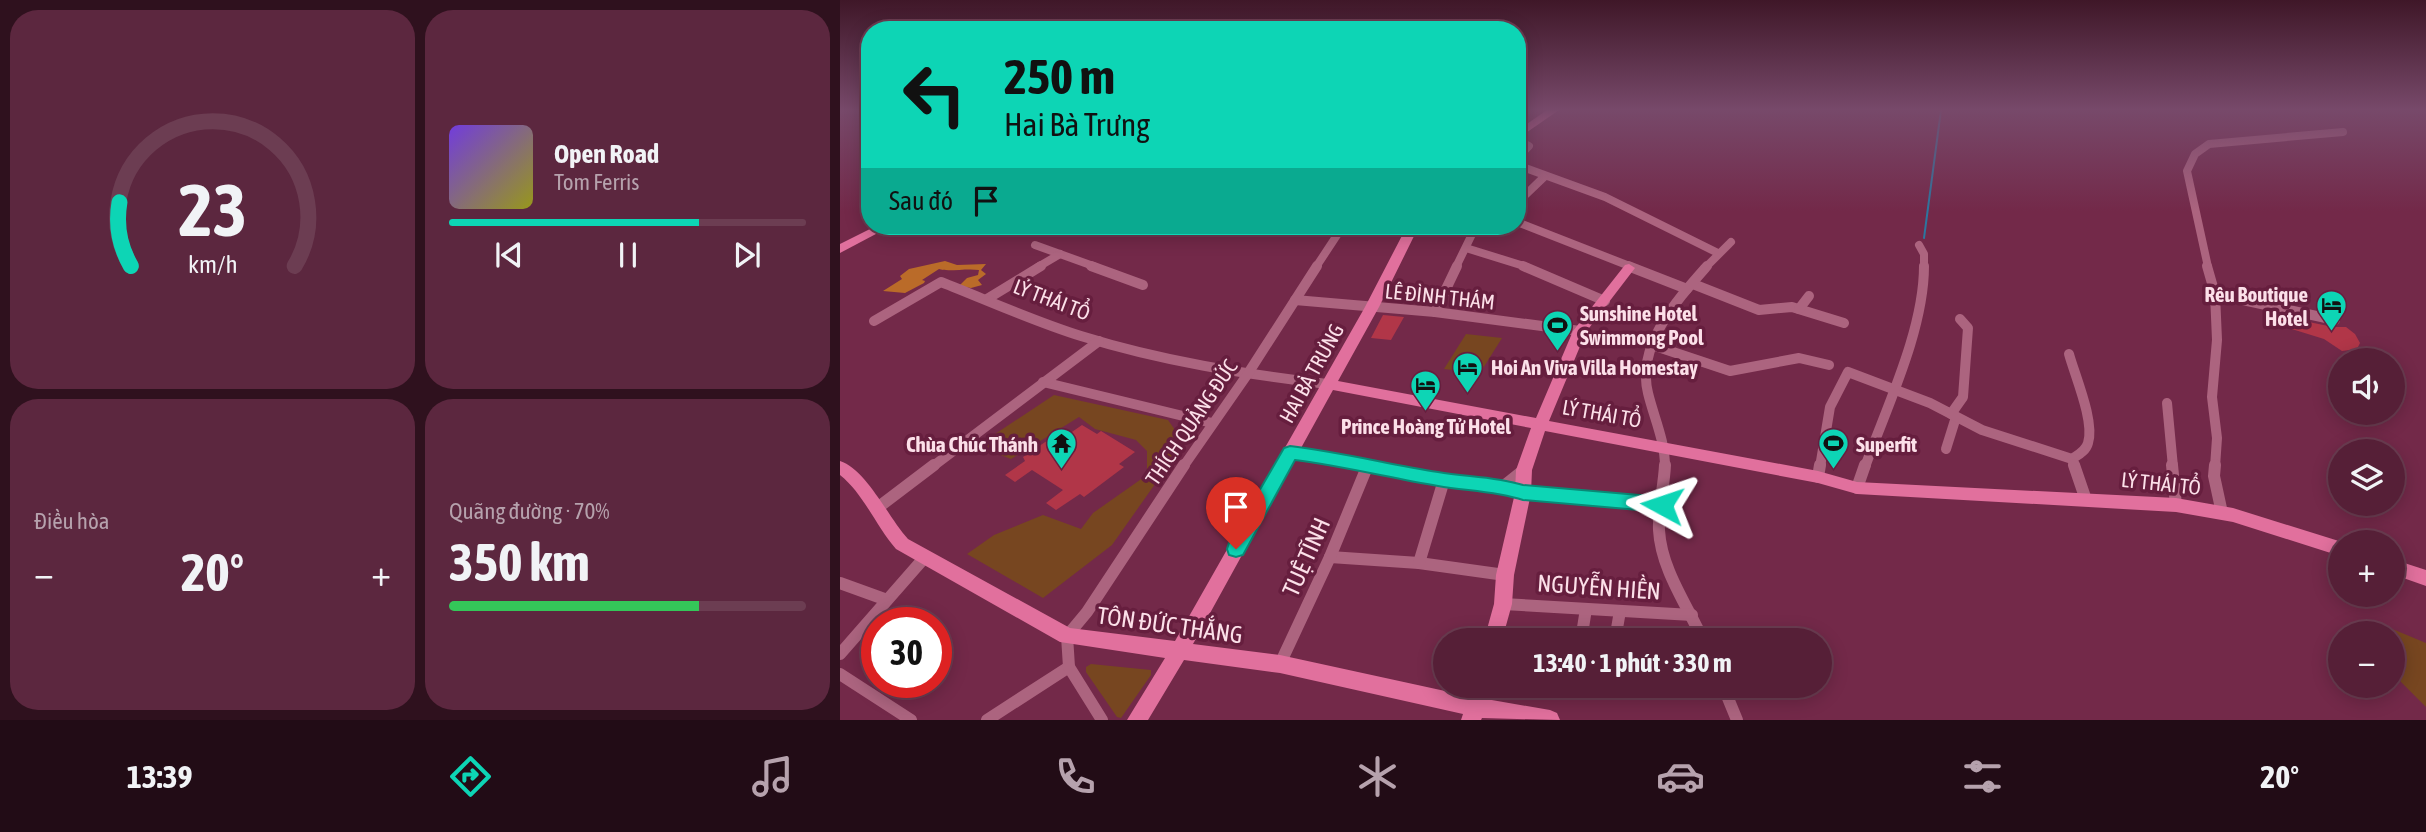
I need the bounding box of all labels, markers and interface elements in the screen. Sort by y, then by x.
text: 250 m [1004,48,1115,104]
icon: left [889,49,980,140]
text: Hai Bà Trưng [1004,106,1150,143]
text: Open Road [554,139,659,169]
text: 23 [178,168,247,251]
text: Tom Ferris [554,169,639,195]
icon: arrive [967,182,1005,220]
text: Sau đó [889,186,953,216]
icon: previous [490,236,528,274]
icon: pause [609,236,647,274]
icon: next [728,236,766,274]
text: km/h [188,250,237,278]
street label: LÝ THÁI TỔ [1010,272,1094,325]
street label: LÊ ĐÌNH THÁM [1384,278,1496,314]
place label: Rêu Boutique Hotel [2204,282,2308,330]
hotel icon: Rêu Boutique Hotel [2314,289,2348,333]
place label: Sunshine Hotel Swimmong Pool [1580,301,1704,349]
sports icon: Sunshine Hotel Swimmong Pool [1540,308,1574,352]
street label: HAI BÀ TRƯNG [1274,319,1348,427]
map controls [2328,348,2405,698]
button: sound [2328,348,2405,425]
hotel icon: Hoi An Viva Villa Homestay [1451,350,1485,394]
street label: THÍCH QUẢNG ĐỨC [1140,354,1242,489]
place label: Hoi An Viva Villa Homestay [1491,355,1698,379]
hotel icon: Prince Hoàng Tử Hotel [1409,369,1443,413]
street label: LÝ THÁI TỔ [1561,392,1644,432]
place label: Prince Hoàng Tử Hotel [1341,414,1511,438]
temple icon: Chùa Chúc Thánh [1044,427,1078,471]
sports icon: Superfit [1816,427,1850,471]
place label: Chùa Chúc Thánh [906,432,1038,456]
place label: Superfit [1856,432,1917,456]
button: layers [2328,439,2405,516]
street label: LÝ THÁI TỔ [2120,465,2202,499]
position arrow [1625,468,1699,542]
pin [1206,477,1266,549]
icon: arrive [1217,488,1255,526]
text: Quãng đường · 70% [449,498,610,524]
text: Điều hòa [34,508,110,534]
street label: TUỆ TĨNH [1277,514,1335,600]
button: + [2328,530,2405,607]
text: 350 km [449,532,590,592]
text: 20° [181,542,244,602]
text: − [34,551,54,594]
text: + [371,551,391,594]
street label: NGUYỄN HIỀN [1536,566,1662,605]
street label: TÔN ĐỨC THẮNG [1096,598,1245,649]
speed limit sign: 30 [861,607,952,698]
button: − [2328,621,2405,698]
text: 13:40 · 1 phút · 330 m [1533,648,1732,678]
icon: directions [446,752,495,801]
icon: music [748,752,797,801]
icon: phone [1051,752,1100,801]
icon: climate [1353,752,1402,801]
icon: car [1656,752,1705,801]
icon: filters [1958,752,2007,801]
text: 13:39 [127,758,193,795]
text: 20° [2260,758,2299,795]

